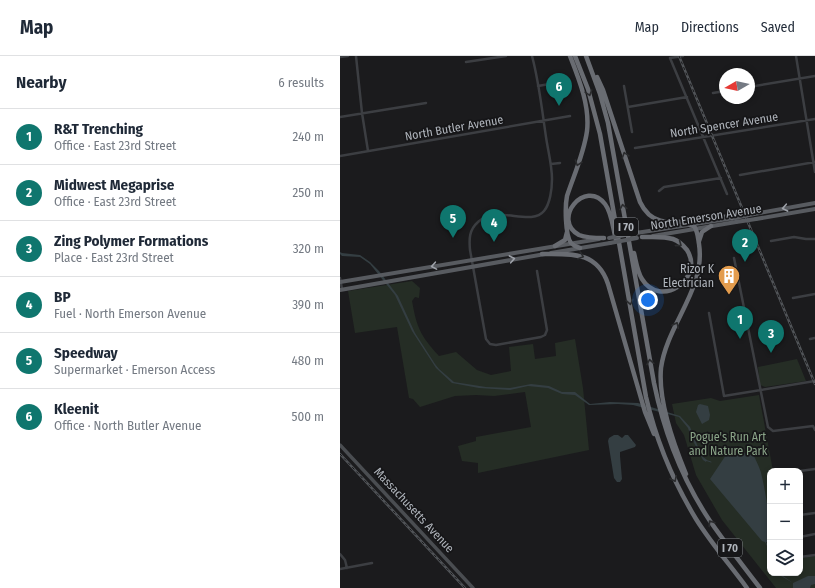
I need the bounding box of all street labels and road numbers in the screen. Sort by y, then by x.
street label: North Spencer Avenue [669,110,779,140]
street label: North Butler Avenue [404,112,504,144]
street label: North Emerson Avenue [650,201,763,233]
road number: I 70 [614,218,638,236]
street label: Massachusetts Avenue [371,465,457,555]
road number: I 70 [718,539,742,557]

